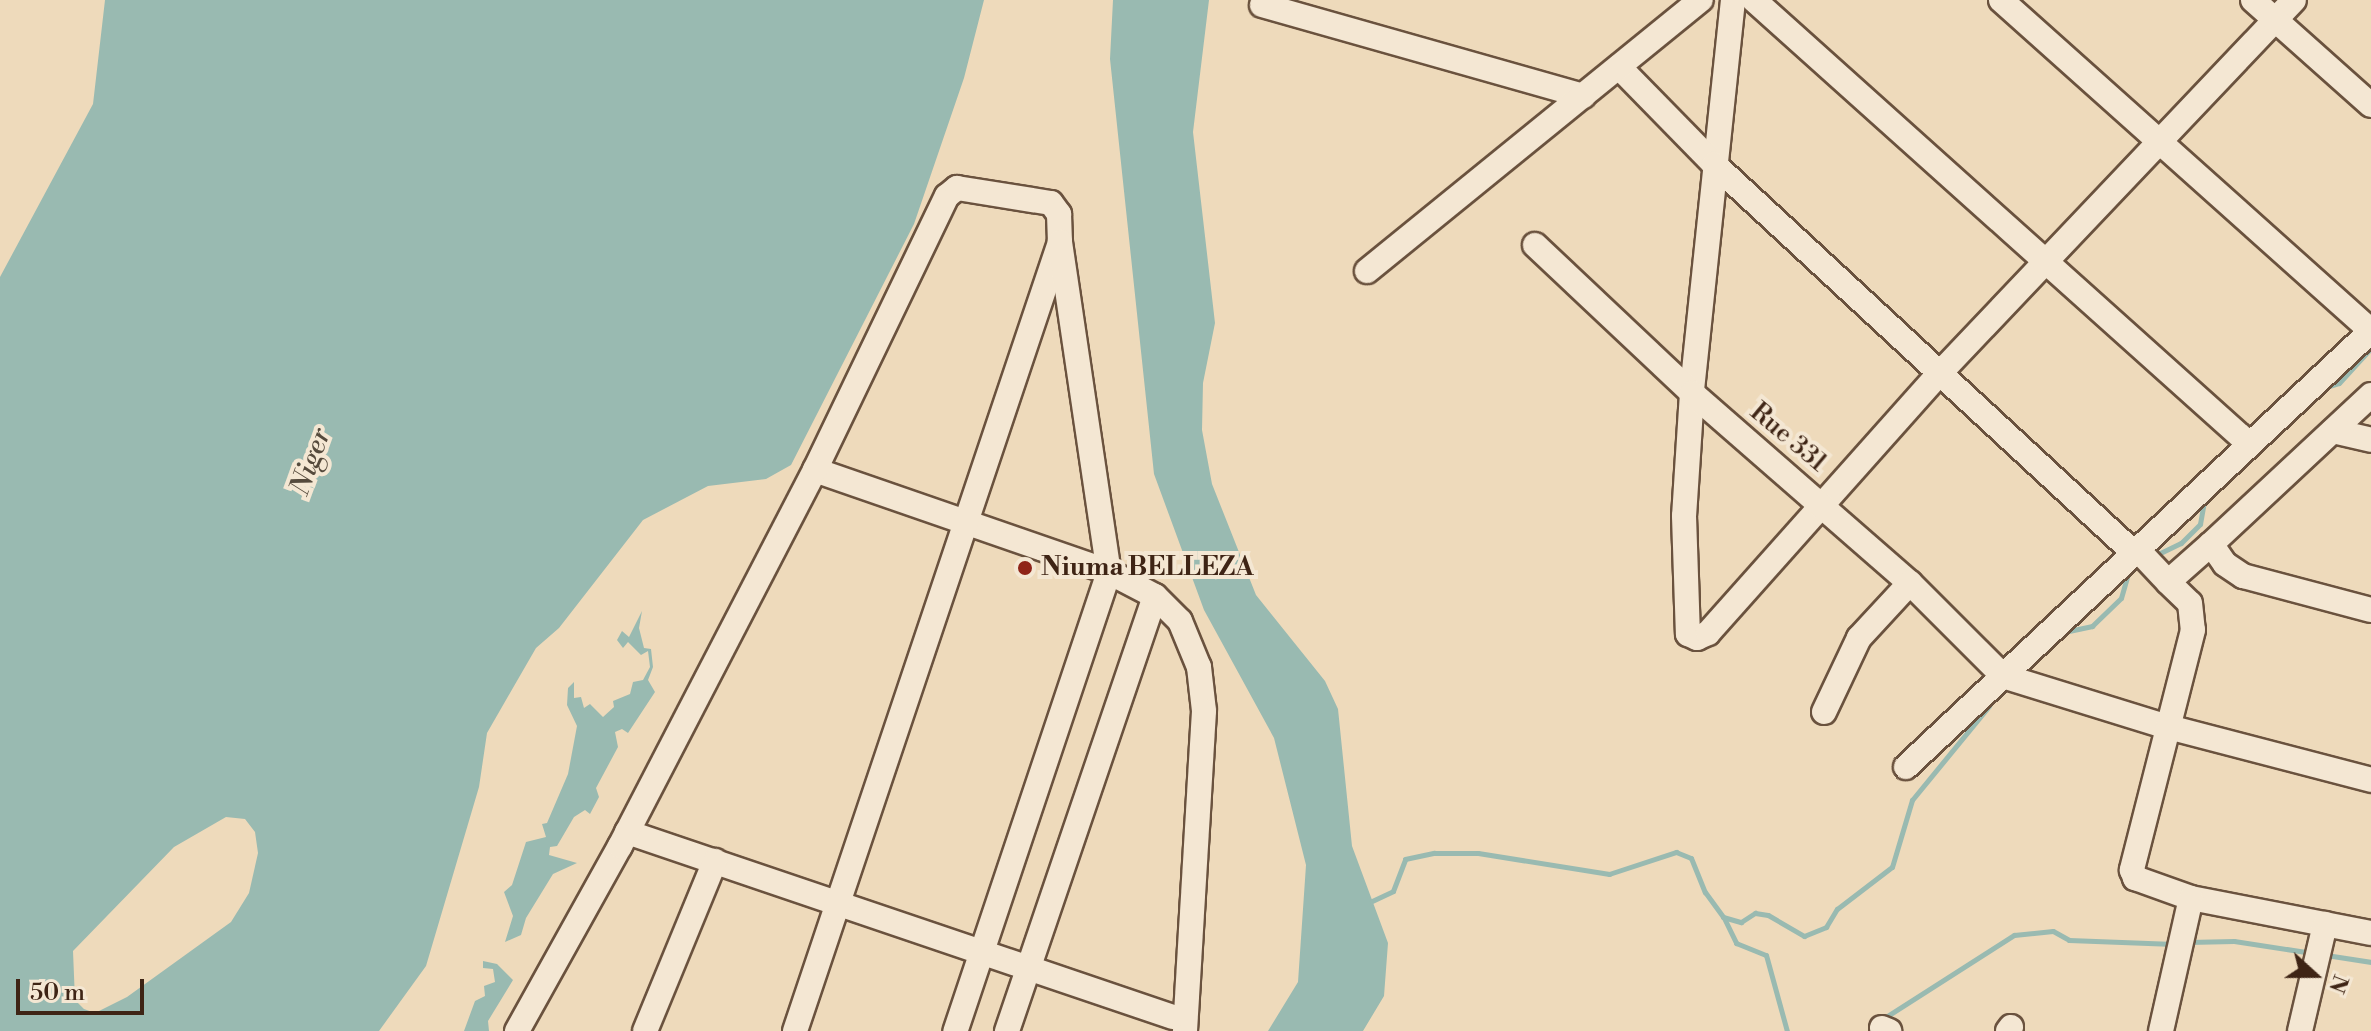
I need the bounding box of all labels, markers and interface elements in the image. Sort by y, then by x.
street label: Rue 331 [1743,397,1833,479]
water label: Niger [283,424,339,500]
place label: Niuma BELLEZA [1041,552,1254,584]
marker: Niuma BELLEZA [1016,559,1034,577]
north arrow [2275,935,2355,1015]
scale bar [20,963,148,1013]
text: N [2322,971,2354,997]
text: 50 m [30,978,85,1008]

